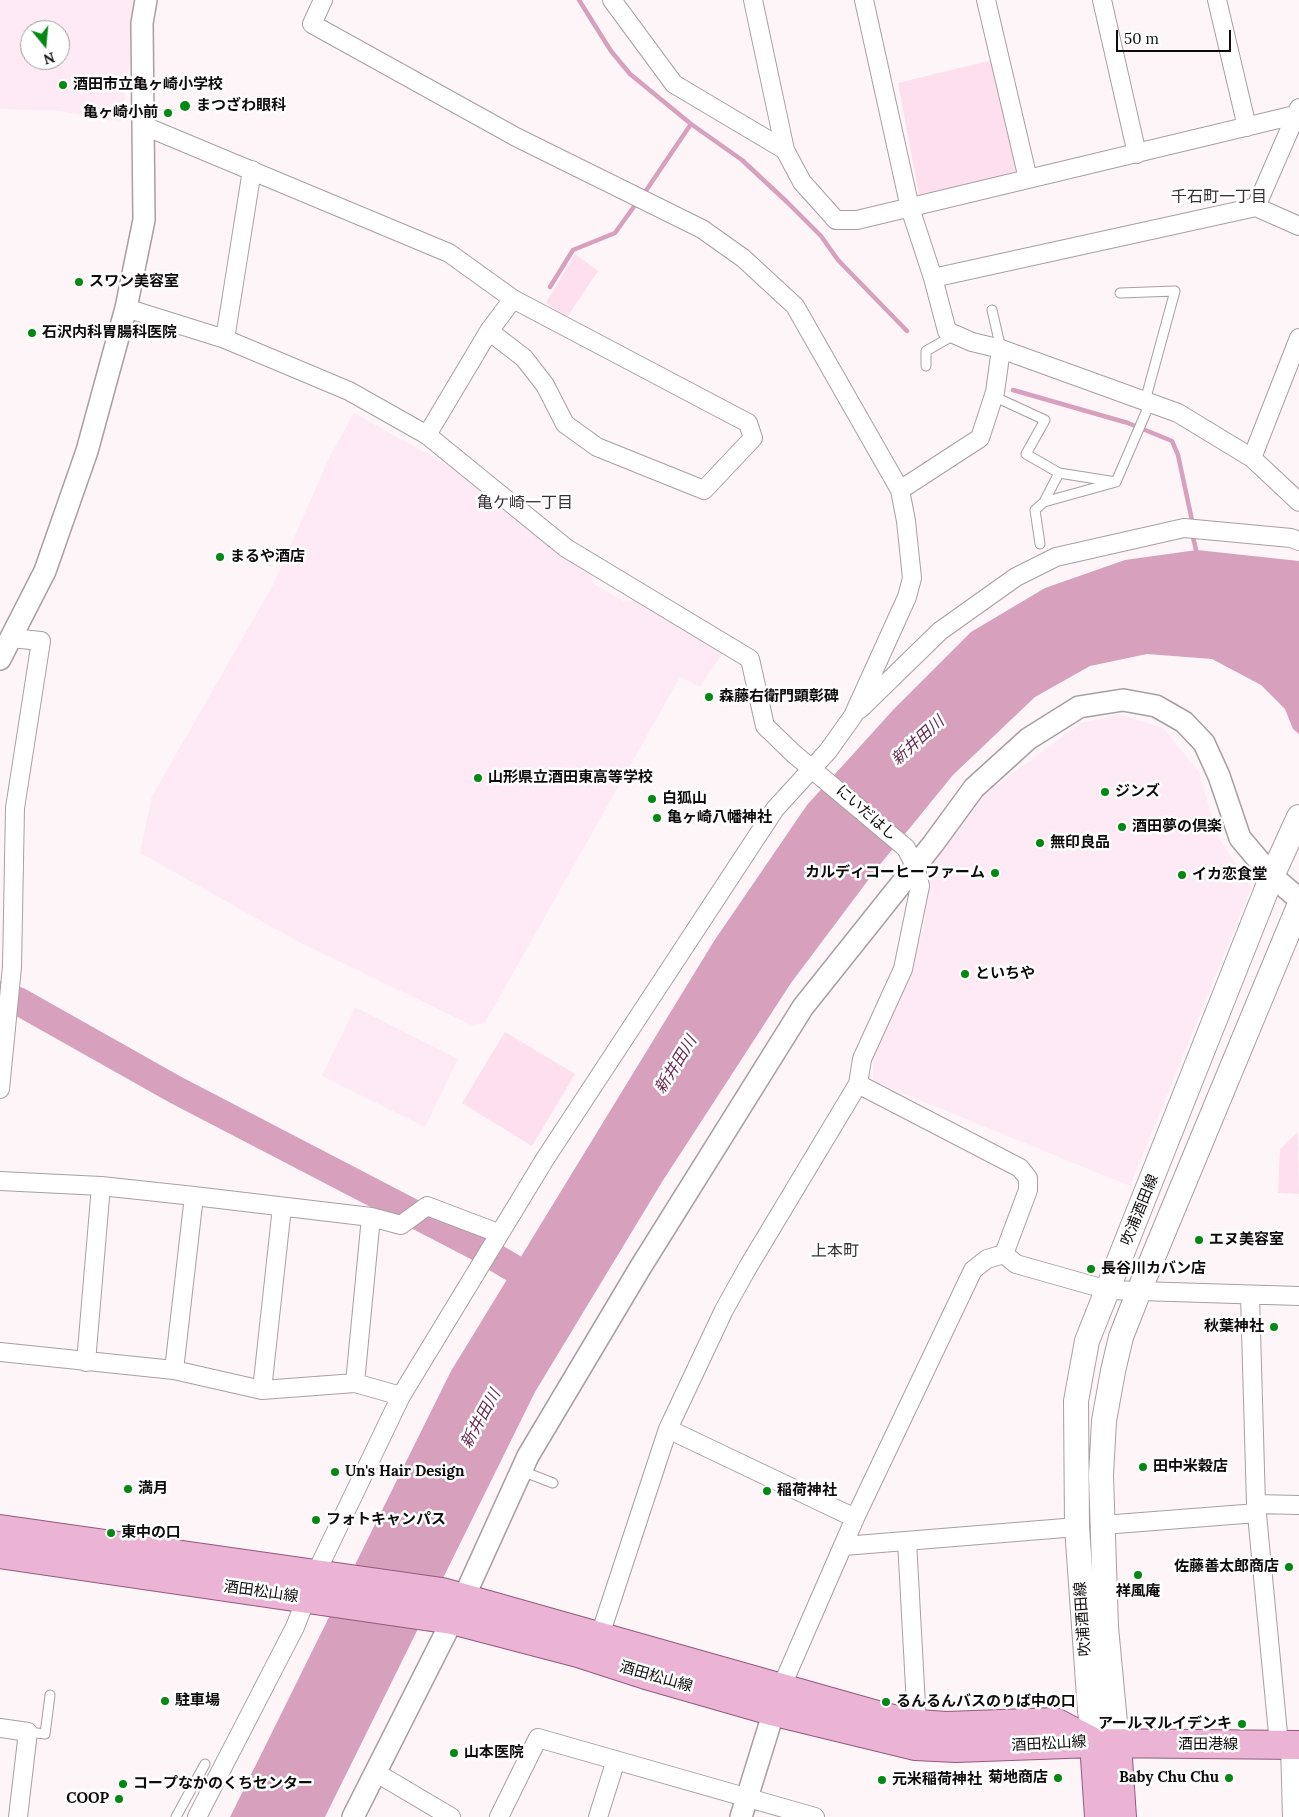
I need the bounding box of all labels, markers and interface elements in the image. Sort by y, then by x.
north arrow [20,20,70,70]
scale bar [1119,20,1234,52]
text: 50 m [1124,29,1159,48]
text: N [41,48,57,69]
place label: 酒田市立亀ヶ崎小学校 [73,76,223,94]
marker: 酒田市立亀ヶ崎小学校 [57,79,69,91]
place label: まつざわ眼科 [196,97,286,115]
marker: まつざわ眼科 [178,99,192,113]
place label: 亀ヶ崎小前 [83,104,158,122]
marker: 亀ヶ崎小前 [162,107,174,119]
district label: 千石町一丁目 [1171,187,1267,207]
place label: スワン美容室 [89,273,179,291]
marker: スワン美容室 [73,276,85,288]
place label: 石沢内科胃腸科医院 [42,324,177,342]
marker: 石沢内科胃腸科医院 [26,327,38,339]
district label: 亀ケ崎一丁目 [477,493,573,513]
place label: まるや酒店 [230,548,305,566]
marker: まるや酒店 [214,551,226,563]
place label: 森藤右衛門顕彰碑 [719,688,839,706]
marker: 森藤右衛門顕彰碑 [703,691,715,703]
water label: 新井田川 [888,712,948,770]
place label: 山形県立酒田東高等学校 [488,769,653,787]
marker: 山形県立酒田東高等学校 [472,772,484,784]
street label: にいだはし [832,782,900,844]
place label: ジンズ [1115,783,1160,801]
marker: ジンズ [1099,786,1111,798]
place label: 白狐山 [662,790,707,808]
marker: 白狐山 [646,793,658,805]
place label: 亀ヶ崎八幡神社 [667,809,772,827]
marker: 亀ヶ崎八幡神社 [651,812,663,824]
place label: 酒田夢の倶楽 [1132,818,1222,836]
marker: 酒田夢の倶楽 [1116,821,1128,833]
place label: 無印良品 [1050,834,1110,852]
marker: 無印良品 [1034,837,1046,849]
place label: カルディコーヒーファーム [805,864,985,882]
place label: イカ恋食堂 [1192,866,1267,884]
marker: カルディコーヒーファーム [989,867,1001,879]
marker: イカ恋食堂 [1176,869,1188,881]
place label: といちや [975,965,1035,983]
marker: といちや [959,968,971,980]
water label: 新井田川 [651,1033,701,1097]
street label: 吹浦酒田線 [1118,1172,1162,1248]
place label: エヌ美容室 [1209,1231,1284,1249]
marker: エヌ美容室 [1193,1234,1205,1246]
district label: 上本町 [811,1241,859,1261]
place label: 長谷川カバン店 [1101,1260,1206,1278]
marker: 長谷川カバン店 [1085,1263,1097,1275]
place label: 秋葉神社 [1204,1318,1264,1336]
marker: 秋葉神社 [1268,1321,1280,1333]
water label: 新井田川 [457,1386,505,1452]
place label: 田中米穀店 [1153,1458,1228,1476]
marker: 田中米穀店 [1137,1461,1149,1473]
place label: Un's Hair Design [345,1463,464,1481]
marker: Un's Hair Design [329,1466,341,1478]
place label: 満月 [138,1480,168,1498]
place label: 稲荷神社 [777,1482,837,1500]
marker: 満月 [122,1483,134,1495]
marker: 稲荷神社 [761,1485,773,1497]
place label: フォトキャンパス [326,1511,446,1529]
marker: フォトキャンパス [310,1514,322,1526]
place label: 東中の口 [121,1524,181,1542]
marker: 東中の口 [105,1527,117,1539]
place label: 佐藤善太郎商店 [1174,1558,1279,1576]
marker: 佐藤善太郎商店 [1283,1561,1295,1573]
marker: 祥風庵 [1132,1569,1144,1581]
street label: 酒田松山線 [223,1578,299,1606]
street label: 吹浦酒田線 [1071,1581,1095,1657]
place label: 祥風庵 [1116,1583,1160,1601]
street label: 酒田松山線 [617,1658,695,1696]
place label: 駐車場 [175,1692,220,1710]
place label: るんるんバスのりば中の口 [896,1693,1076,1711]
marker: 駐車場 [159,1695,171,1707]
marker: るんるんバスのりば中の口 [880,1696,892,1708]
place label: アールマルイデンキ [1098,1715,1232,1733]
marker: アールマルイデンキ [1236,1718,1248,1730]
street label: 酒田松山線 [1011,1733,1087,1755]
street label: 酒田港線 [1178,1736,1238,1754]
place label: 山本医院 [464,1744,524,1762]
marker: 山本医院 [448,1747,460,1759]
place label: 菊地商店 [988,1769,1048,1787]
place label: Baby Chu Chu [1119,1769,1219,1787]
place label: 元米稲荷神社 [892,1771,982,1789]
marker: 菊地商店 [1052,1772,1064,1784]
marker: Baby Chu Chu [1223,1772,1235,1784]
marker: 元米稲荷神社 [876,1774,888,1786]
place label: コープなかのくちセンター [133,1775,313,1793]
marker: コープなかのくちセンター [117,1778,129,1790]
place label: COOP [66,1790,109,1808]
marker: COOP [113,1793,125,1805]

